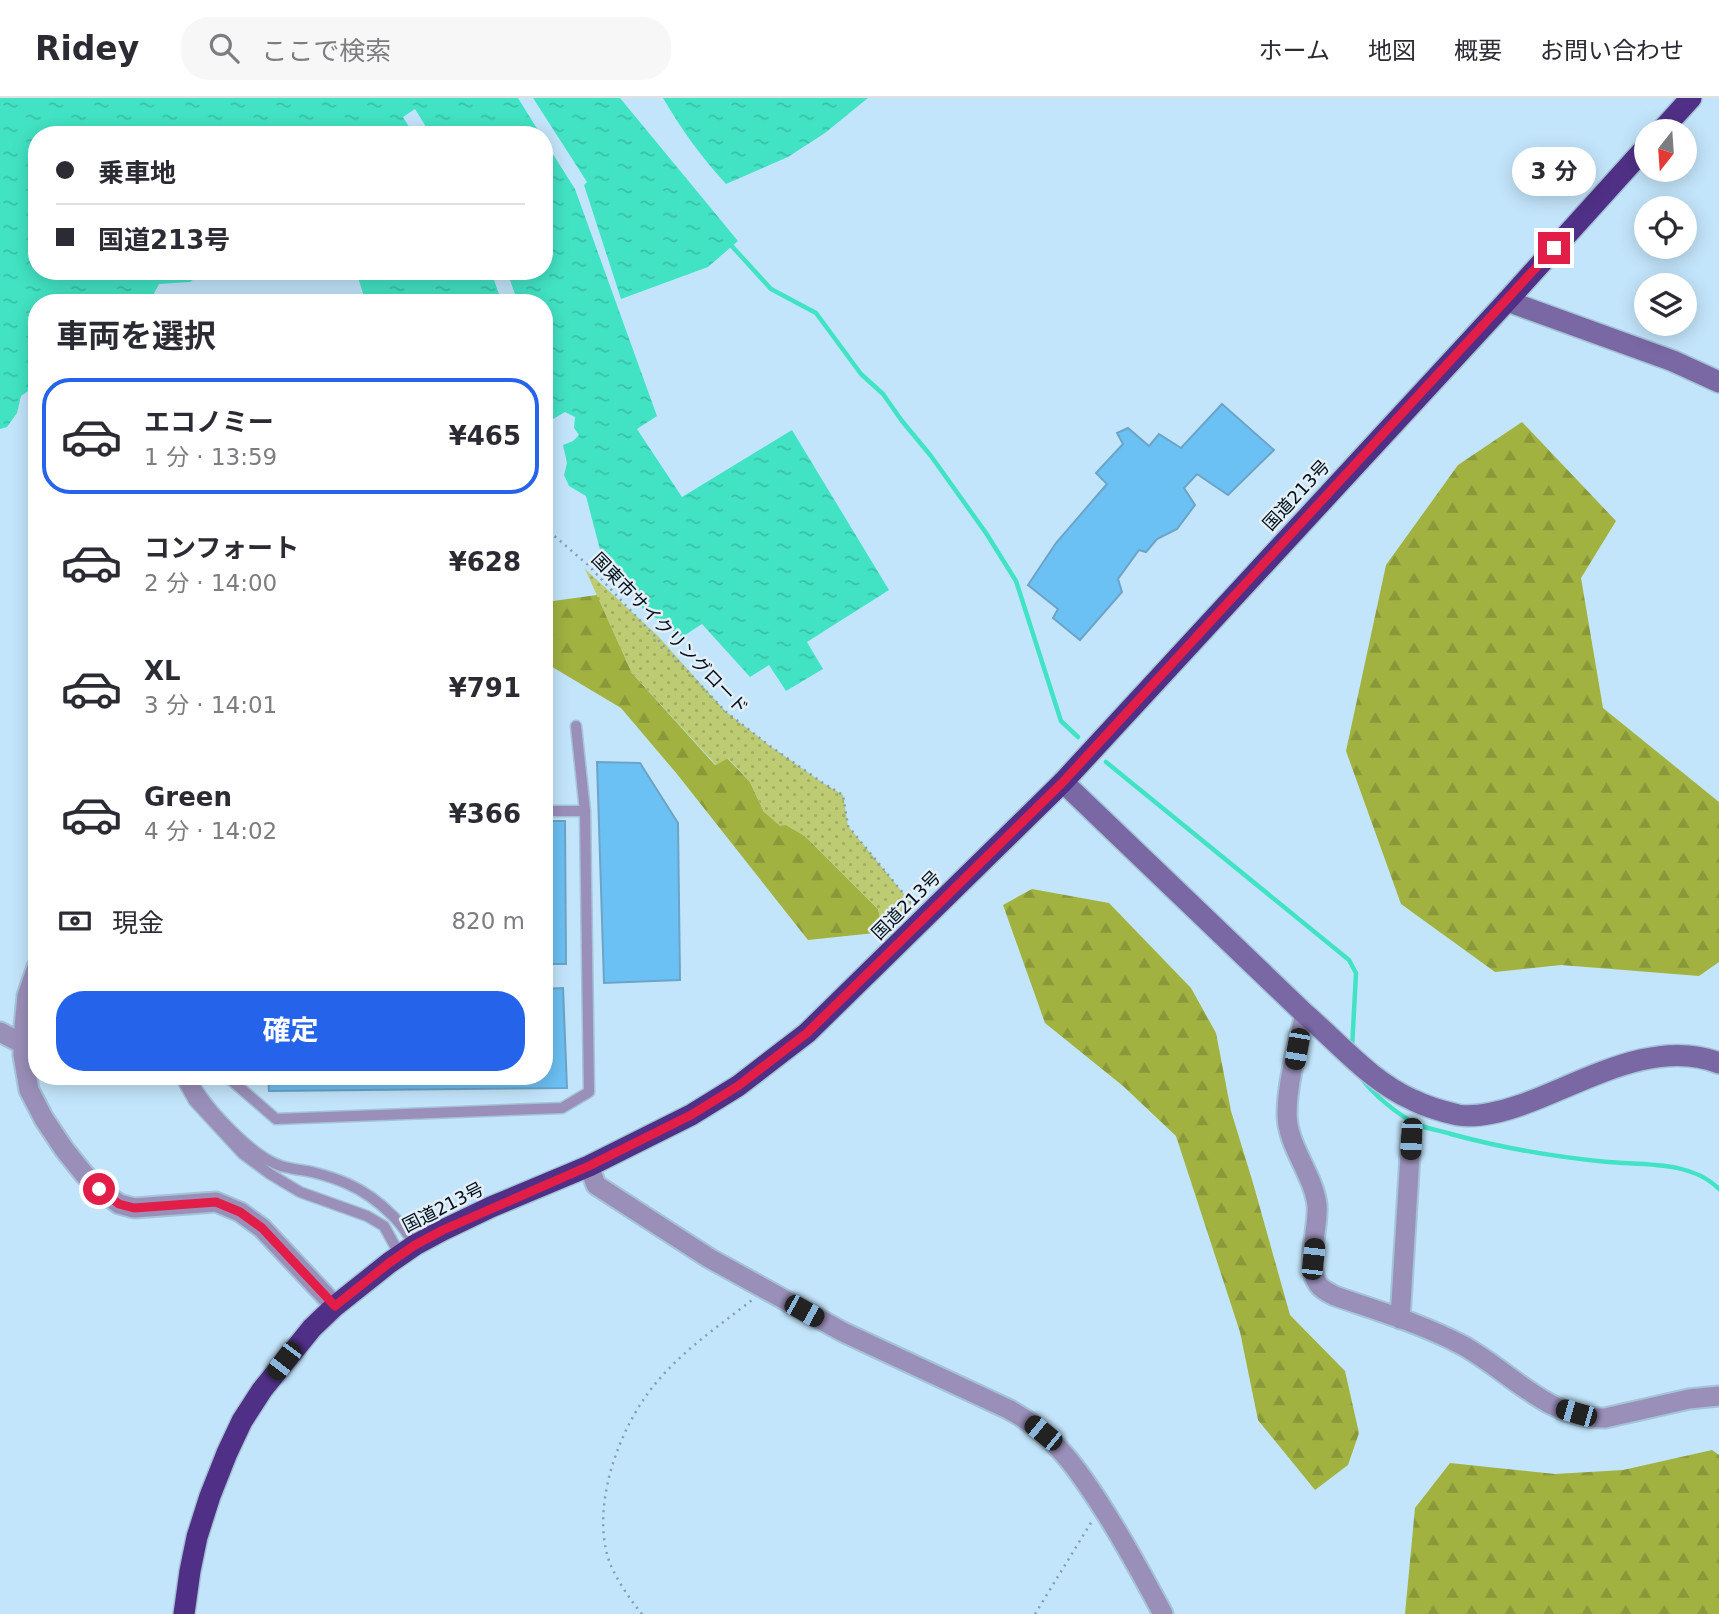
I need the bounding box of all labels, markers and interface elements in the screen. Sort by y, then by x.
search box [181,17,671,80]
text: Ridey [35,29,139,68]
icon: search [205,29,243,67]
text: ここで検索 [261,36,391,66]
text: ホーム [1259,37,1330,65]
text: 地図 [1368,37,1416,65]
text: 概要 [1454,37,1502,65]
text: お問い合わせ [1540,37,1684,65]
north arrow [1634,119,1698,182]
map controls [1634,119,1697,336]
callout: 3 分 [1512,146,1596,195]
text: 乗車地 [98,158,176,188]
text: 3 分 [1530,158,1578,184]
button: locate [1634,196,1697,259]
text: 国道213号 [98,225,230,255]
route end [1538,232,1570,264]
button: layers [1634,273,1697,336]
text: 車両を選択 [56,317,216,355]
icon: car [60,405,123,468]
text: エコノミー [144,407,274,437]
text: ¥465 [449,421,521,451]
text: 1 分 · 13:59 [144,444,277,470]
street label: 国道213号 [1258,456,1334,534]
icon: car [60,531,123,594]
text: コンフォート [144,533,299,563]
text: ¥628 [449,547,521,577]
street label: 国東市サイクリングロード [588,548,752,718]
text: 2 分 · 14:00 [144,570,277,596]
text: XL [144,656,181,686]
icon: car [60,657,123,720]
text: ¥791 [449,673,521,703]
text: 3 分 · 14:01 [144,692,277,718]
text: Green [144,782,232,812]
icon: car [60,783,123,846]
text: ¥366 [449,799,521,829]
text: 4 分 · 14:02 [144,818,277,844]
street label: 国道213号 [867,866,945,944]
icon: cash [56,902,94,940]
text: 現金 [112,908,164,938]
text: 820 m [451,908,525,934]
button: 確定 [56,991,525,1071]
car [1284,1026,1311,1072]
car [1400,1117,1423,1161]
route start [83,1173,115,1205]
street label: 国道213号 [399,1178,487,1236]
car [1301,1237,1326,1281]
car [781,1292,828,1330]
car [263,1338,306,1384]
car [1553,1397,1600,1429]
car [1021,1412,1066,1454]

